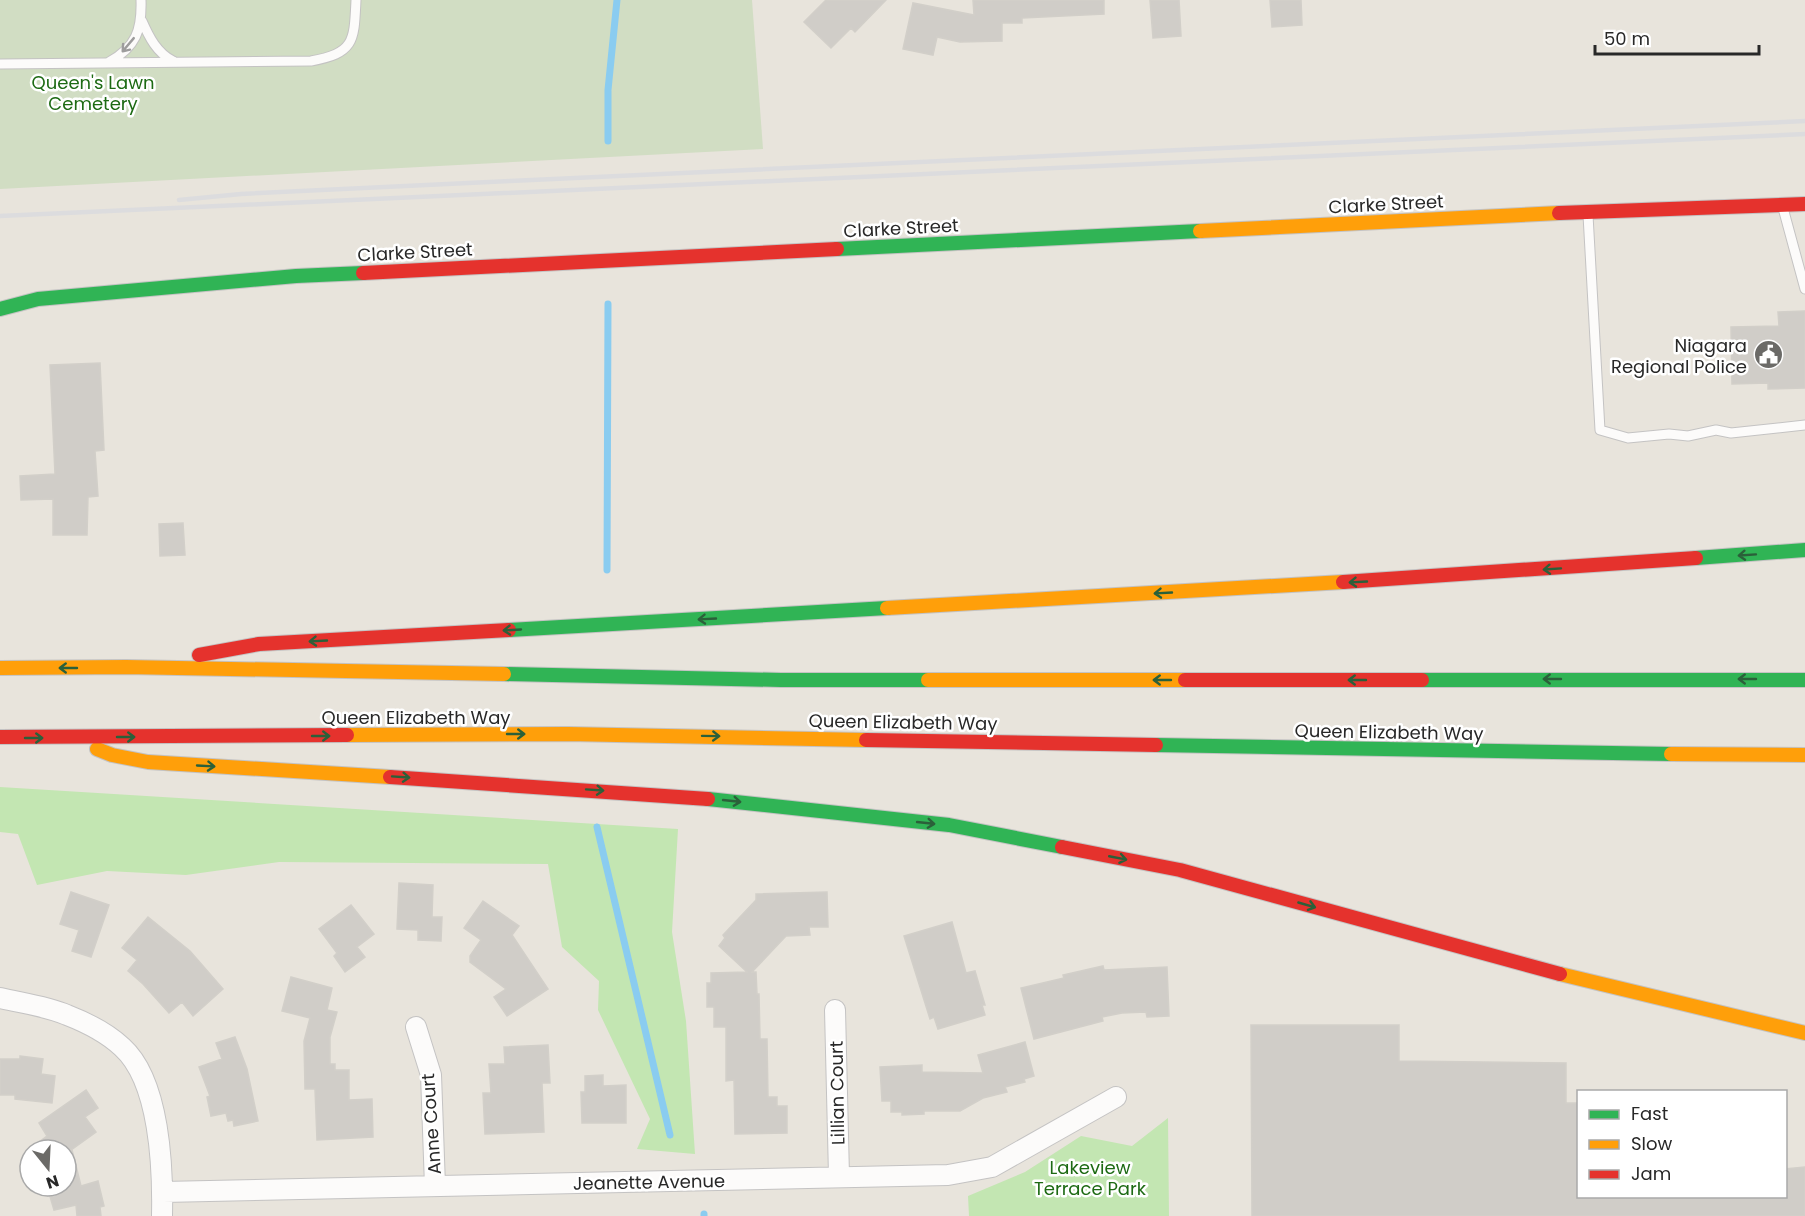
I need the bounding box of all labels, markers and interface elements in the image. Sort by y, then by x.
scale bar [1595,18,1758,56]
text: 50 m [1604,26,1650,51]
one-way arrow [122,37,135,53]
park label: Queen's Lawn Cemetery [32,70,154,116]
street label: Clarke Street [1328,189,1444,219]
street label: Clarke Street [843,213,959,243]
street label: Clarke Street [357,237,473,267]
place label: Niagara Regional Police [1611,333,1747,379]
public building icon: Niagara Regional Police [1752,339,1784,371]
one-way arrow [1737,549,1757,560]
one-way arrow [1543,564,1563,575]
one-way arrow [1348,576,1368,587]
one-way arrow [1153,588,1173,599]
one-way arrow [698,614,717,625]
one-way arrow [503,625,523,636]
one-way arrow [308,635,328,646]
one-way arrow [58,662,78,674]
one-way arrow [1542,673,1562,685]
one-way arrow [1737,673,1757,685]
one-way arrow [1152,674,1172,686]
one-way arrow [1347,674,1367,685]
street label: Queen Elizabeth Way [322,705,510,730]
street label: Queen Elizabeth Way [808,708,998,736]
street label: Queen Elizabeth Way [1294,718,1484,746]
one-way arrow [506,728,526,740]
one-way arrow [311,730,331,742]
one-way arrow [116,731,136,743]
one-way arrow [700,731,720,742]
one-way arrow [23,732,43,744]
one-way arrow [196,760,216,771]
one-way arrow [390,772,410,783]
one-way arrow [585,784,605,795]
one-way arrow [722,796,742,807]
one-way arrow [916,818,936,829]
one-way arrow [1108,853,1127,864]
one-way arrow [1297,900,1316,912]
street label: Lillian Court [824,1041,850,1145]
street label: Anne Court [415,1073,447,1175]
legend [1577,1090,1787,1198]
text: Fast [1631,1101,1668,1126]
text: Slow [1631,1131,1673,1156]
north arrow [18,1138,78,1198]
park label: Lakeview Terrace Park [1034,1155,1147,1201]
text: Jam [1631,1161,1671,1186]
street label: Jeanette Avenue [573,1168,725,1196]
text: N [43,1169,62,1195]

